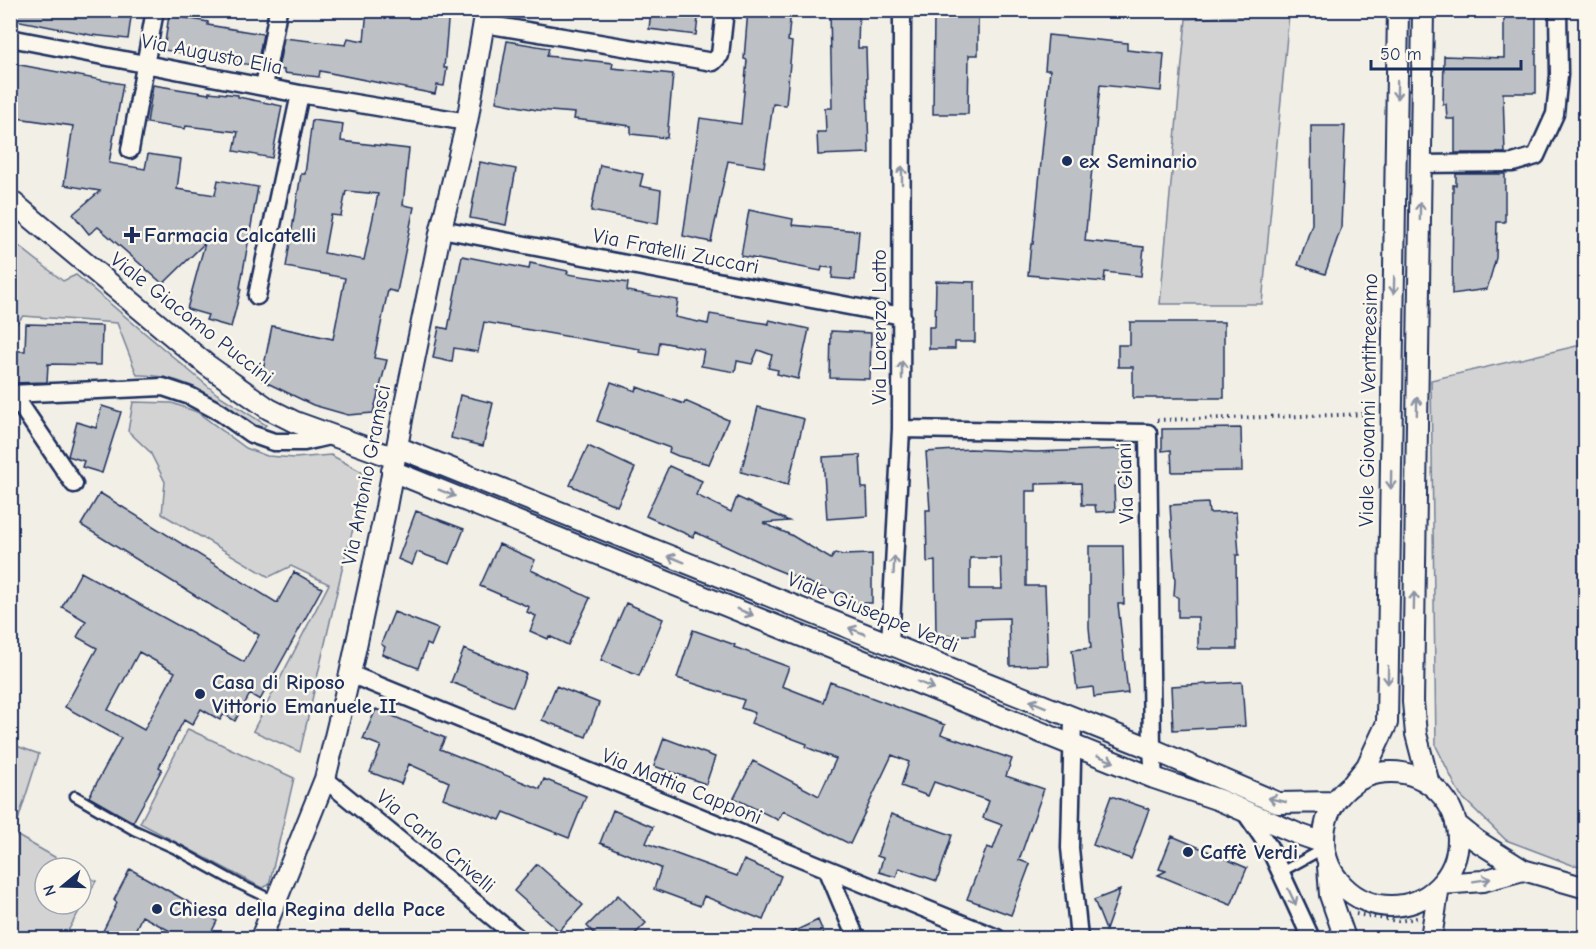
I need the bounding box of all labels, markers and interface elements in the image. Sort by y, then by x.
street label: Via Augusto Elia [139,29,285,79]
scale bar [1371,33,1521,71]
text: 50 m [1380,44,1422,65]
one-way arrow [1391,79,1402,99]
place label: ex Seminario [1079,149,1197,173]
marker: ex Seminario [1060,154,1074,168]
one-way arrow [896,165,908,185]
one-way arrow [1414,202,1426,222]
place label: Farmacia Calcatelli [144,223,316,247]
street label: Via Fratelli Zuccari [591,223,761,279]
marker: Farmacia Calcatelli [125,228,139,242]
street label: Viale Giacomo Puccini [106,247,278,389]
street label: Via Lorenzo Lotto [867,249,891,405]
street label: Viale Giovanni Ventitreesimo [1354,273,1382,527]
one-way arrow [1388,274,1400,294]
one-way arrow [896,360,907,380]
street label: Via Antonio Gramsci [337,383,395,567]
one-way arrow [1411,397,1423,417]
street label: Via Giani [1112,442,1138,524]
one-way arrow [1385,469,1396,489]
one-way arrow [437,488,455,499]
one-way arrow [667,553,685,564]
one-way arrow [888,555,899,575]
street label: Viale Giuseppe Verdi [784,567,962,657]
one-way arrow [1408,592,1420,612]
one-way arrow [735,607,753,618]
one-way arrow [848,625,867,636]
one-way arrow [1382,664,1393,684]
place label: Casa di Riposo Vittorio Emanuele II [212,670,397,718]
one-way arrow [916,680,934,691]
marker: Casa di Riposo Vittorio Emanuele II [193,687,207,701]
one-way arrow [1029,698,1047,709]
street label: Via Mattia Capponi [598,743,766,829]
one-way arrow [1096,754,1115,765]
street label: Via Carlo Crivelli [372,784,500,898]
one-way arrow [1268,794,1287,806]
place label: Caffè Verdi [1200,840,1298,864]
marker: Caffè Verdi [1181,845,1195,859]
north arrow [33,856,93,916]
one-way arrow [1472,874,1492,885]
text: N [40,883,60,898]
one-way arrow [1286,887,1298,905]
place label: Chiesa della Regina della Pace [169,897,445,921]
marker: Chiesa della Regina della Pace [150,902,164,916]

